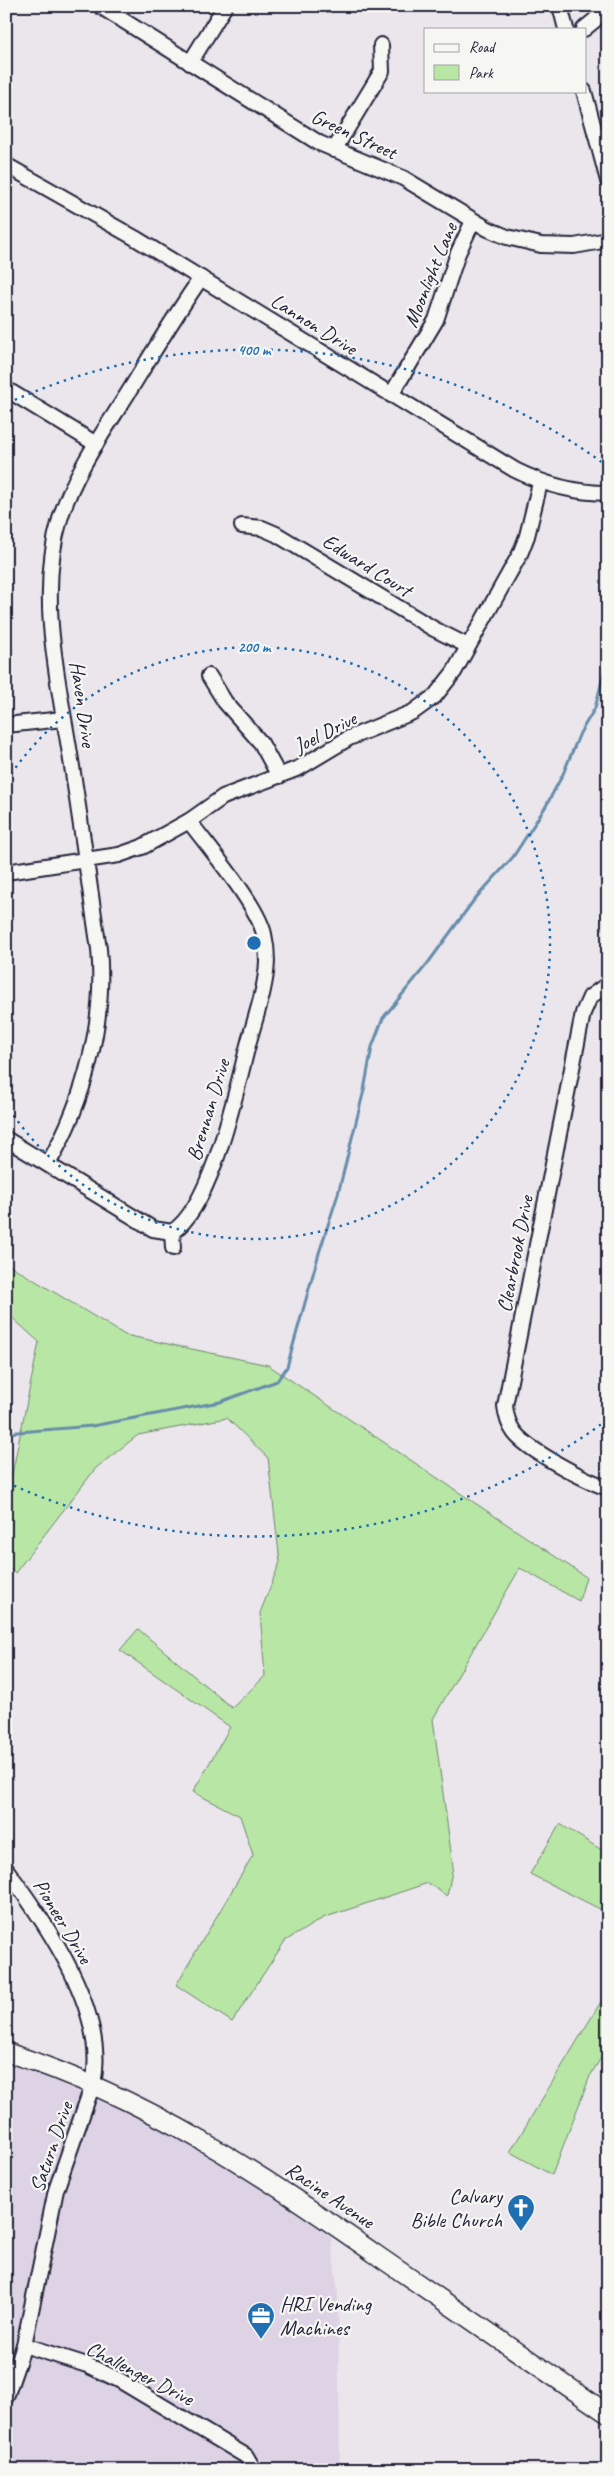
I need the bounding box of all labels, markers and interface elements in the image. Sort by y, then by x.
legend [424,28,586,92]
text: Road [469,38,496,57]
text: Park [469,64,494,83]
street label: Green Street [307,103,403,166]
street label: Moonlight Lane [397,218,463,331]
street label: Lannon Drive [266,287,364,362]
text: 400 m [238,341,272,360]
street label: Edward Court [318,528,419,604]
text: 200 m [238,638,272,657]
street label: Haven Drive [64,659,102,751]
street label: Joel Drive [289,704,362,759]
centre of rings [245,934,263,952]
street label: Brennan Drive [180,1054,236,1164]
street label: Clearbrook Drive [491,1192,539,1314]
street label: Pioneer Drive [28,1874,99,1969]
street label: Saturn Drive [23,2096,79,2195]
street label: Racine Avenue [281,2156,380,2235]
place label: Calvary Bible Church [410,2183,504,2233]
church icon: Calvary Bible Church [506,2193,536,2232]
place label: HRI Vending Machines [280,2291,373,2341]
office icon: HRI Vending Machines [246,2301,276,2340]
street label: Challenger Drive [82,2335,199,2412]

